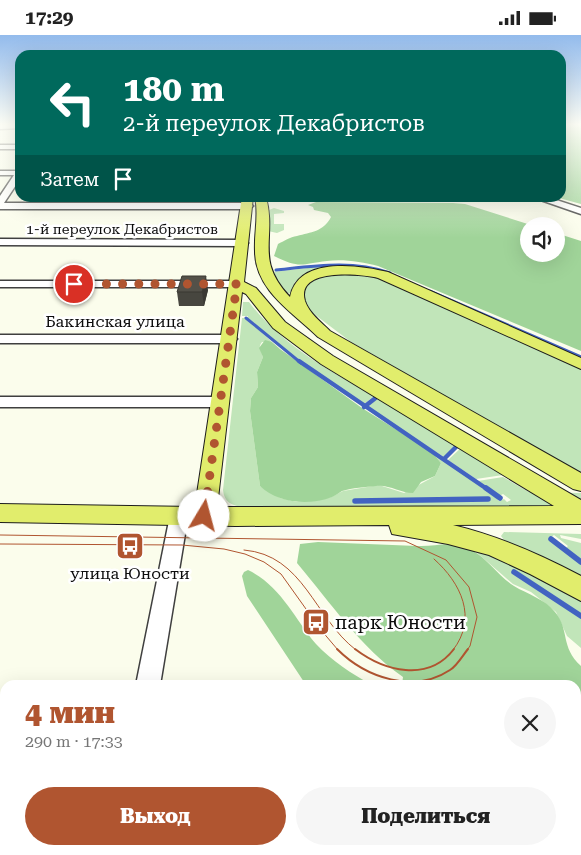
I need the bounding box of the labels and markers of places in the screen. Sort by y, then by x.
pin [53,263,95,305]
bus stop icon: улица Юности [115,531,145,561]
place label: улица Юности [70,564,190,583]
bus stop icon: парк Юности [301,607,331,637]
place label: парк Юности [335,611,466,634]

